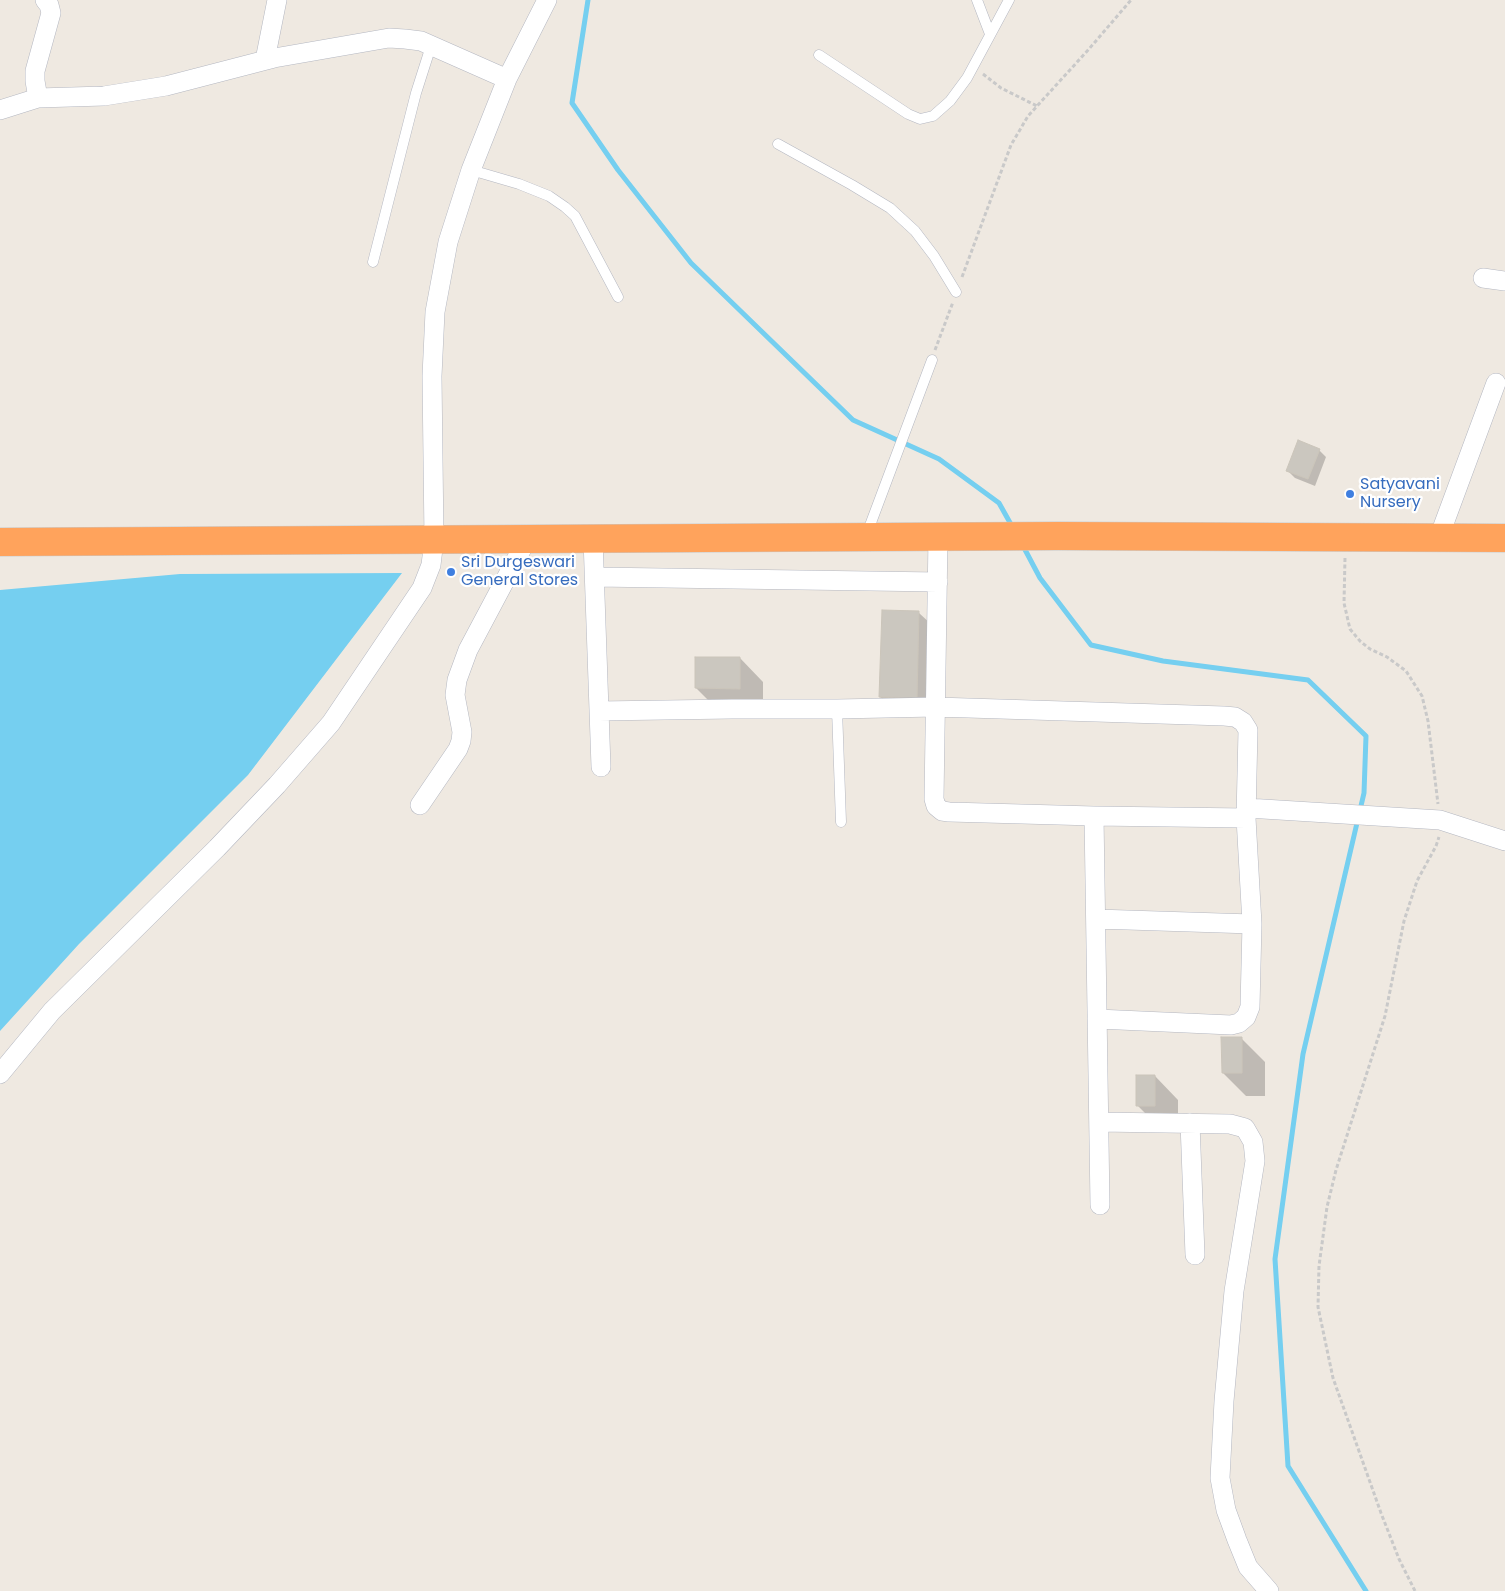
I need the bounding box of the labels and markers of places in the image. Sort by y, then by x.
place label: Satyavani Nursery [1360,475,1440,513]
marker: Satyavani Nursery [1344,488,1356,500]
place label: Sri Durgeswari General Stores [461,553,578,591]
marker: Sri Durgeswari General Stores [445,566,457,578]

